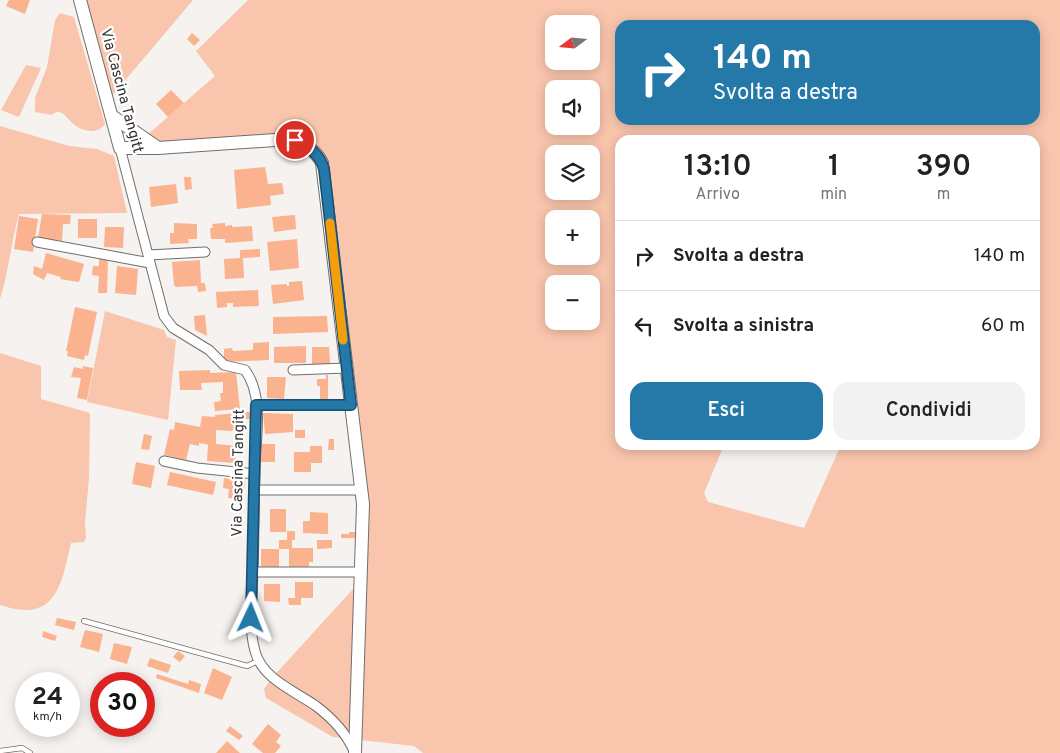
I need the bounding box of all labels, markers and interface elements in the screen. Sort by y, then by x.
north arrow [545,15,600,70]
map controls [545,15,600,330]
street label: Via Cascina Tangitt [95,27,147,155]
text: 140 m [713,37,812,81]
icon: right [630,40,695,105]
button: sound [545,80,600,135]
text: Svolta a destra [713,80,858,107]
pin [274,119,316,161]
icon: arrive [281,126,309,154]
button: layers [545,145,600,200]
text: 13:10 [684,149,752,186]
text: 1 [828,149,840,186]
text: 390 [916,149,971,186]
text: Arrivo [696,185,740,205]
text: min [820,185,847,205]
text: m [937,185,950,205]
button: + [545,210,600,265]
icon: right [630,242,658,270]
text: Svolta a destra [673,244,804,268]
text: 140 m [974,244,1025,268]
button: − [545,275,600,330]
icon: left [630,312,658,340]
text: Svolta a sinistra [673,314,814,338]
text: 60 m [981,314,1025,338]
button: Esci [630,382,823,440]
button: Condividi [833,382,1025,440]
street label: Via Cascina Tangitt [228,409,250,537]
position arrow [224,591,276,643]
speed limit sign: 30 [90,672,155,737]
text: 24 [32,682,63,714]
text: km/h [33,709,62,725]

